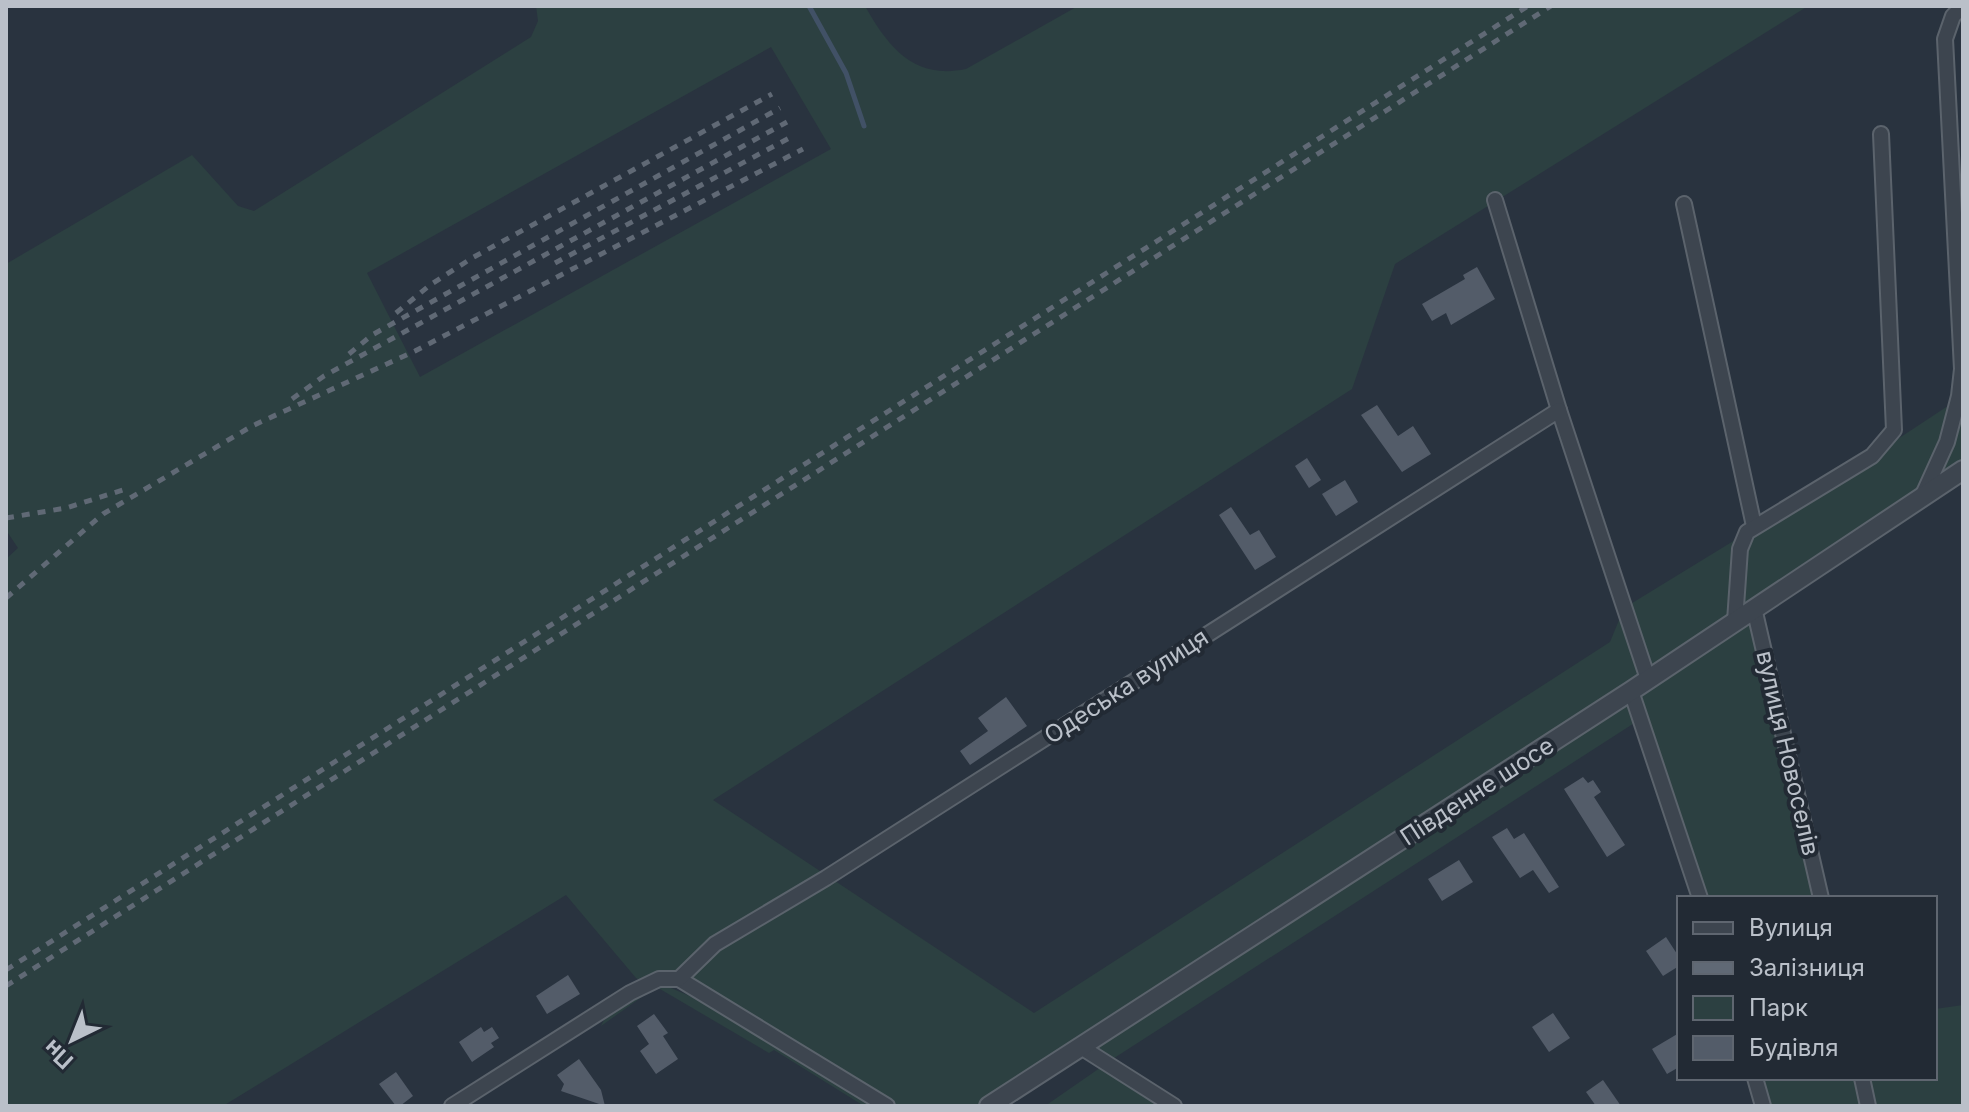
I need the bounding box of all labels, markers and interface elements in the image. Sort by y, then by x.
street label: Одеська вулиця [1039,622,1213,750]
street label: вулиця Новоселів [1750,648,1826,858]
street label: Південне шосе [1395,731,1559,851]
legend [1677,896,1937,1080]
text: Вулиця [1749,913,1833,942]
text: Залізниця [1749,953,1865,982]
text: Парк [1749,993,1808,1022]
north arrow [32,1000,112,1080]
text: Будівля [1749,1033,1838,1062]
text: Пн [38,1035,78,1074]

